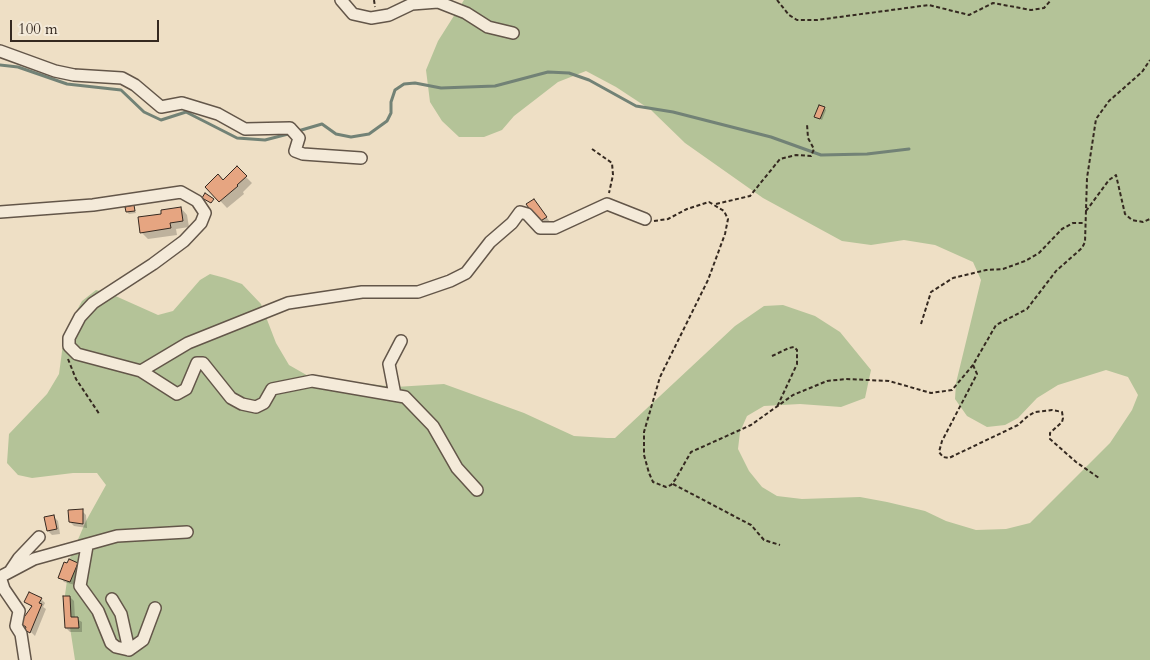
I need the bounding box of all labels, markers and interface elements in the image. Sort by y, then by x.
scale bar [12,10,161,42]
text: 100 m [18,19,58,39]

